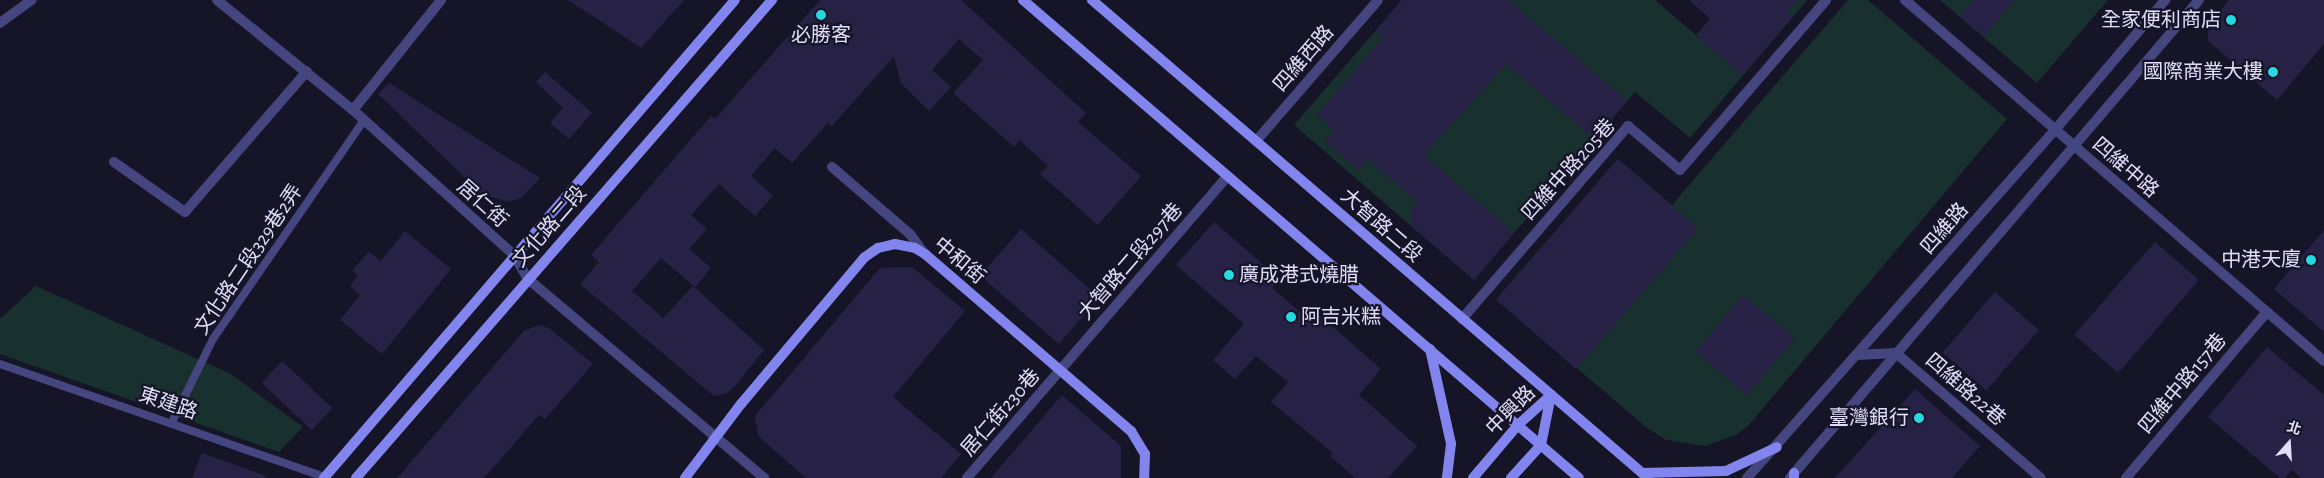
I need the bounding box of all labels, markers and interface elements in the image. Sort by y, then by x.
place label: 全家便利商店 [2101,8,2221,32]
marker: 必勝客 [815,9,827,21]
marker: 全家便利商店 [2225,14,2237,26]
street label: 四維西路 [1269,21,1339,97]
place label: 必勝客 [791,23,851,47]
place label: 國際商業大樓 [2143,60,2263,84]
marker: 國際商業大樓 [2267,66,2279,78]
street label: 四維中路205巷 [1517,114,1621,226]
street label: 四維中路 [2087,133,2163,203]
street label: 居仁街 [452,175,512,233]
street label: 文化路二段329巷2弄 [190,180,308,340]
street label: 文化路二段 [508,181,592,273]
street label: 大智路二段 [1335,184,1427,268]
street label: 四維路 [1916,198,1974,260]
street label: 大智路二段297巷 [1074,199,1188,325]
street label: 中和街 [928,233,990,289]
place label: 中港天廈 [2221,248,2301,272]
marker: 中港天廈 [2305,254,2317,266]
place label: 廣成港式燒腊 [1239,263,1359,287]
marker: 廣成港式燒腊 [1223,269,1235,281]
place label: 阿吉米糕 [1301,305,1381,329]
marker: 阿吉米糕 [1285,311,1297,323]
street label: 四維中路157巷 [2134,329,2232,439]
street label: 四維路22巷 [1920,349,2010,431]
street label: 居仁街230巷 [957,364,1045,462]
street label: 中興路 [1481,381,1541,441]
street label: 東建路 [136,383,200,425]
place label: 臺灣銀行 [1829,406,1909,430]
marker: 臺灣銀行 [1913,412,1925,424]
north arrow [2264,418,2314,468]
text: 北 [2285,420,2303,438]

